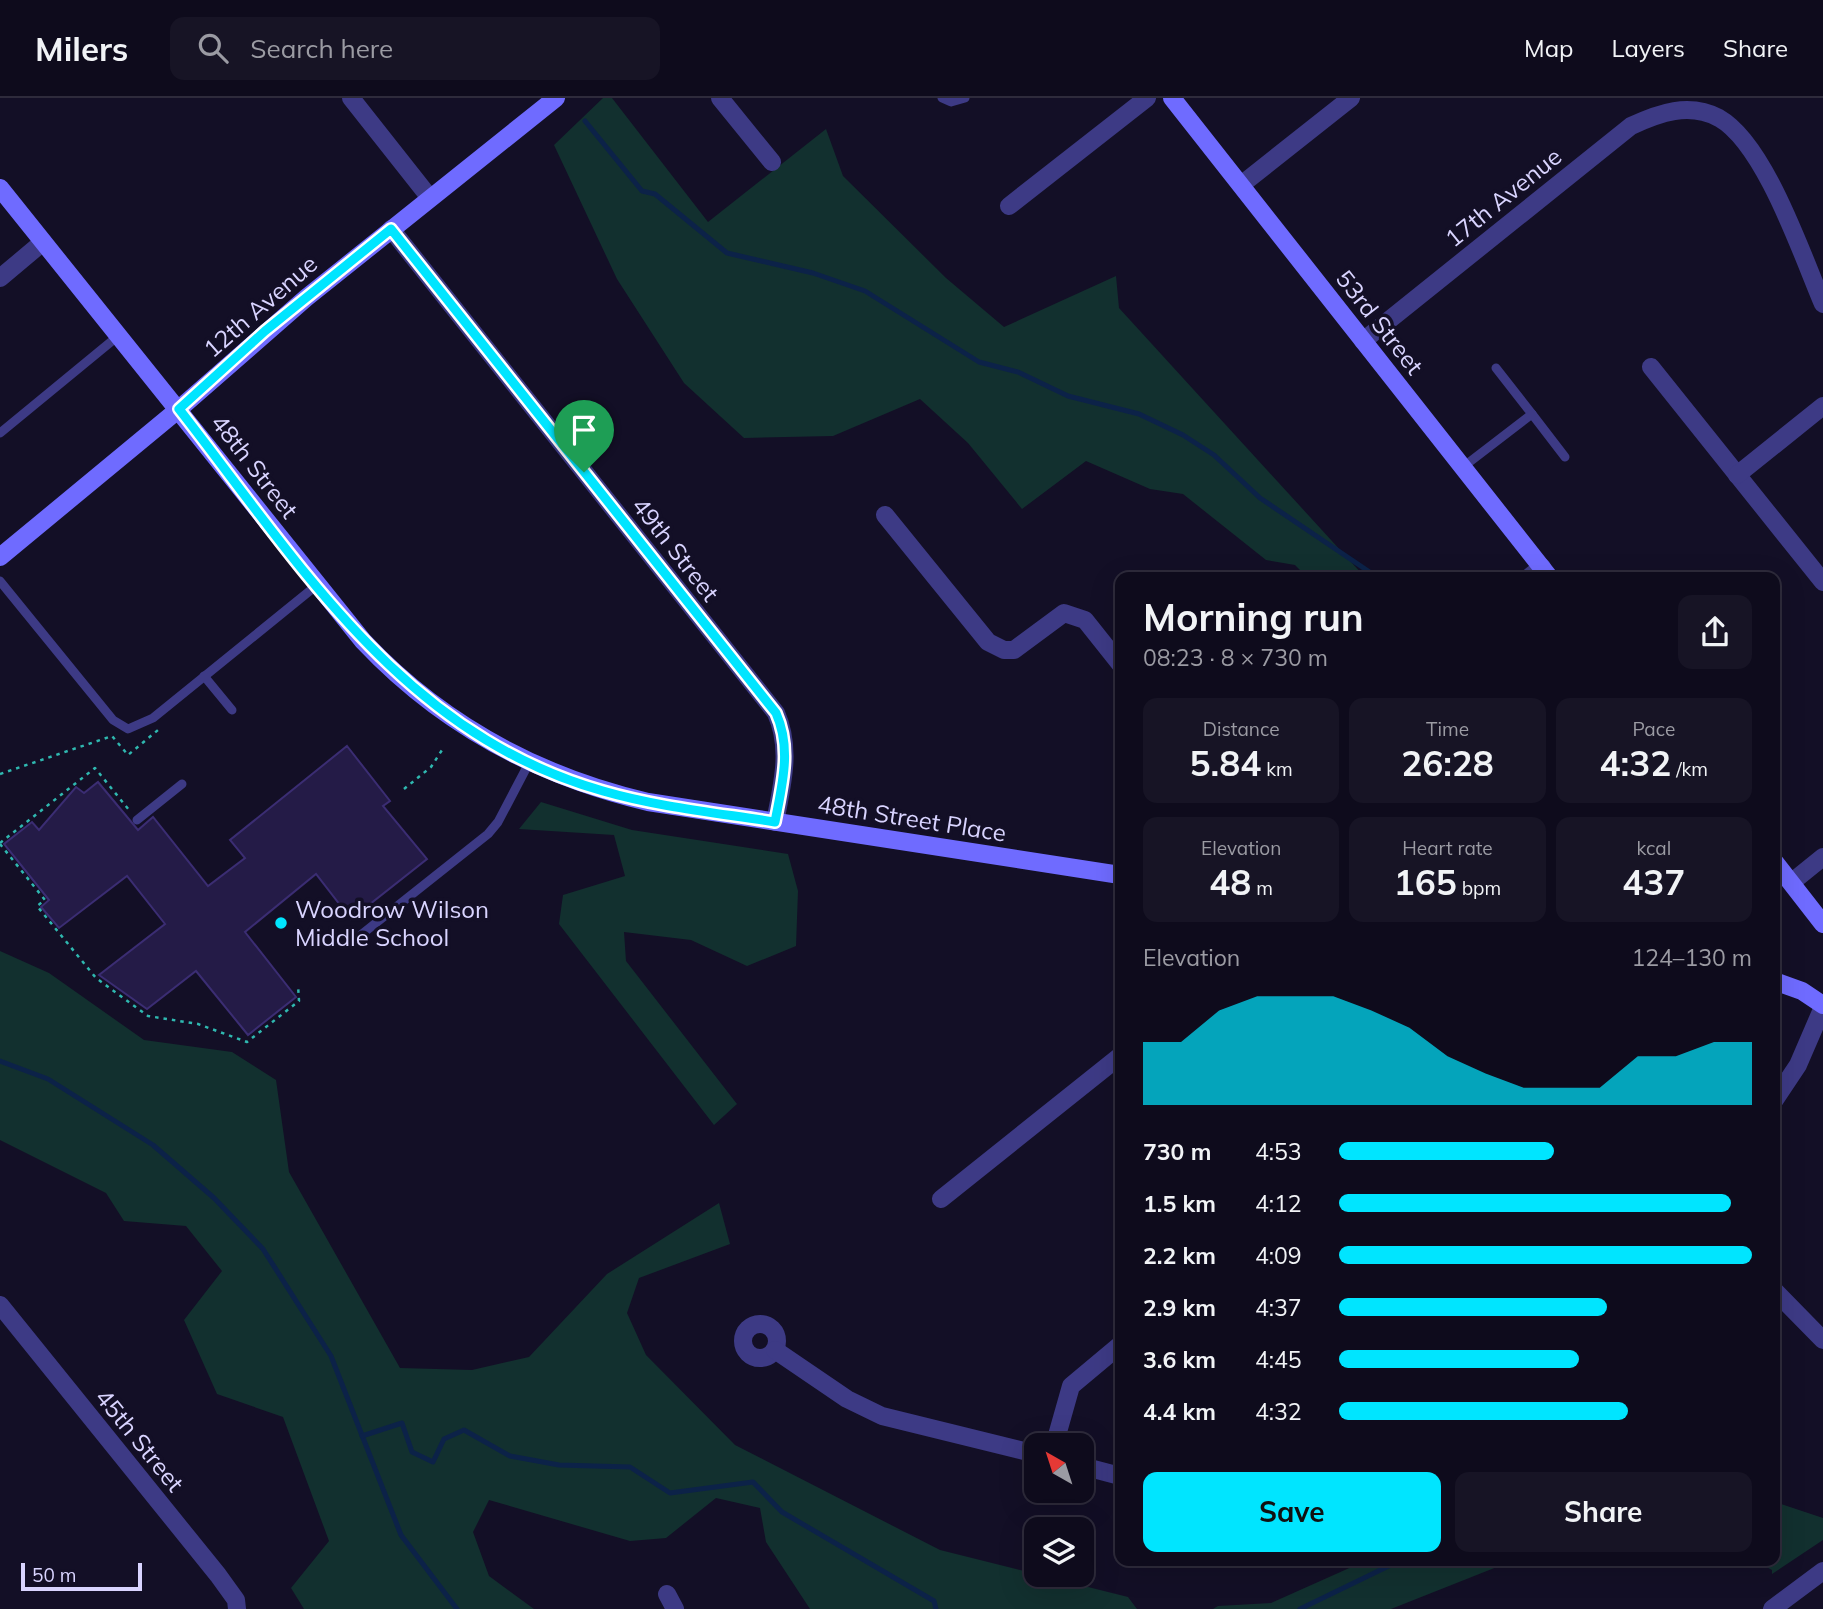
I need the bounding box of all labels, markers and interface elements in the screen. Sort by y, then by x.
search box [170,17,660,80]
text: Milers [35,28,128,69]
icon: search [194,29,232,67]
text: Search here [250,32,393,65]
text: Map [1524,33,1573,63]
text: Layers [1611,33,1685,63]
text: Share [1723,33,1788,63]
street label: 17th Avenue [1439,141,1567,253]
street label: 12th Avenue [197,248,323,364]
street label: 53rd Street [1330,264,1430,380]
pin [554,400,614,472]
street label: 48th Street [205,408,305,524]
icon: arrive [565,411,603,449]
street label: 49th Street [626,491,726,607]
text: Morning run [1143,593,1364,641]
button: share [1678,595,1752,669]
text: 08:23 · 8 × 730 m [1143,643,1328,672]
text: Distance [1203,717,1280,741]
text: Time [1426,717,1469,741]
text: Pace [1632,717,1675,741]
text: 5.84 [1190,741,1261,785]
text: 26:28 [1401,741,1494,785]
text: 4:32 [1600,741,1671,785]
text: km [1261,757,1293,781]
text: /km [1671,757,1708,781]
street label: 48th Street Place [816,788,1008,848]
text: Elevation [1201,836,1281,860]
text: Heart rate [1402,836,1493,860]
text: kcal [1636,836,1671,860]
text: 48 [1209,860,1251,904]
text: 165 [1394,860,1457,904]
text: 437 [1622,860,1685,904]
text: m [1251,876,1273,900]
text: bpm [1457,876,1501,900]
place label: Woodrow Wilson Middle School [295,894,489,952]
marker: Woodrow Wilson Middle School [273,915,289,931]
text: Elevation [1143,943,1240,972]
text: 124–130 m [1631,943,1752,972]
text: 730 m [1143,1137,1211,1166]
text: 4:53 [1255,1137,1302,1166]
text: 1.5 km [1143,1189,1216,1218]
text: 4:12 [1255,1189,1302,1218]
text: 2.2 km [1143,1241,1216,1270]
text: 4:09 [1255,1241,1302,1270]
text: 2.9 km [1143,1293,1216,1322]
text: 4:37 [1255,1293,1302,1322]
text: 3.6 km [1143,1345,1216,1374]
text: 4:45 [1255,1345,1302,1374]
street label: 45th Street [89,1382,191,1498]
text: 4.4 km [1143,1397,1216,1426]
text: 4:32 [1255,1397,1302,1426]
north arrow [1024,1433,1094,1503]
map controls [1024,1433,1094,1587]
button: Save [1143,1472,1441,1552]
button: Share [1455,1472,1752,1552]
button: layers [1024,1517,1094,1587]
scale bar [21,1560,142,1592]
text: 50 m [32,1563,76,1587]

